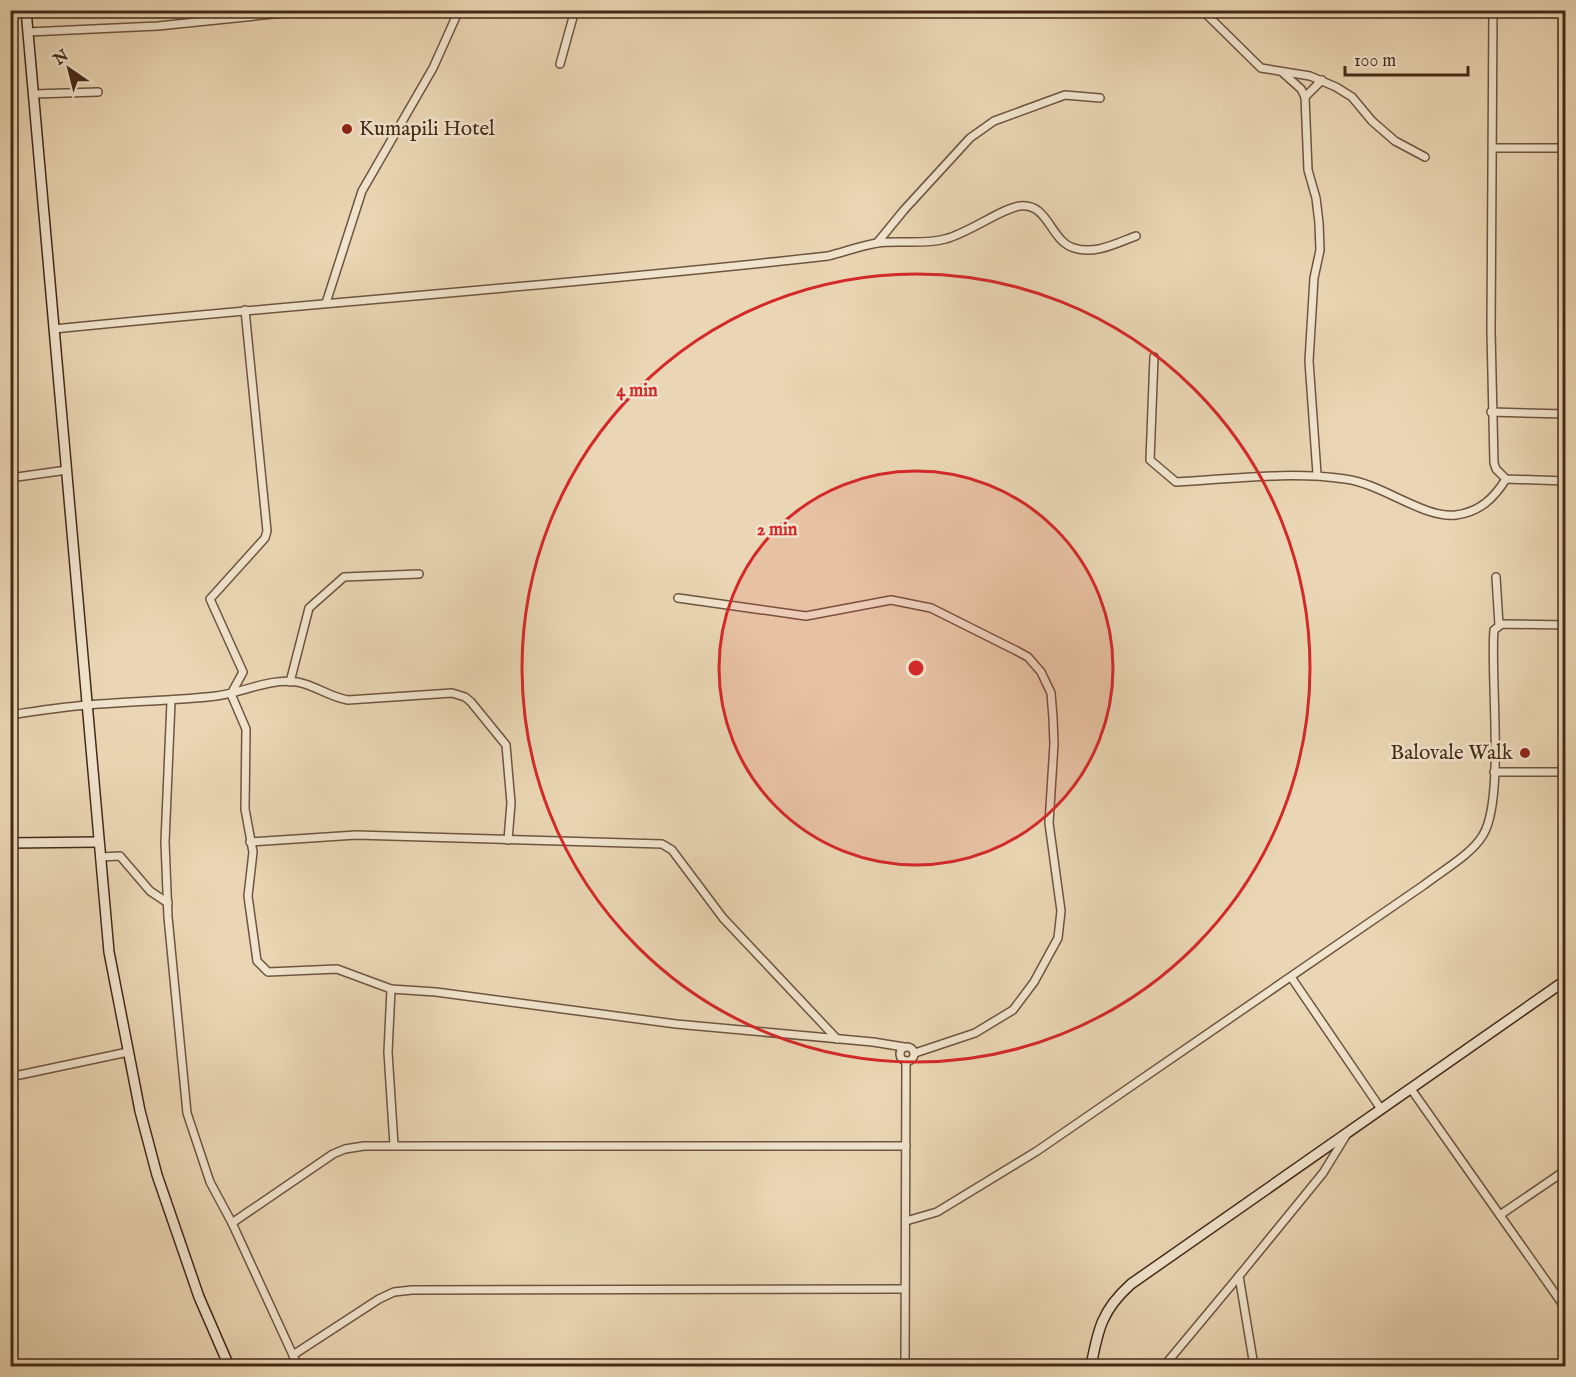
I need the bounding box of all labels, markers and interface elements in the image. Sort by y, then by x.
north arrow [39,39,99,99]
scale bar [1345,39,1468,77]
text: N [49,46,73,71]
text: 100 m [1354,50,1396,73]
place label: Kumapili Hotel [359,116,495,143]
marker: Kumapili Hotel [340,122,354,136]
text: 4 min [616,380,658,403]
text: 2 min [757,519,798,542]
centre of rings [906,658,926,678]
place label: Balovale Walk [1390,740,1514,767]
marker: Balovale Walk [1518,746,1532,760]

